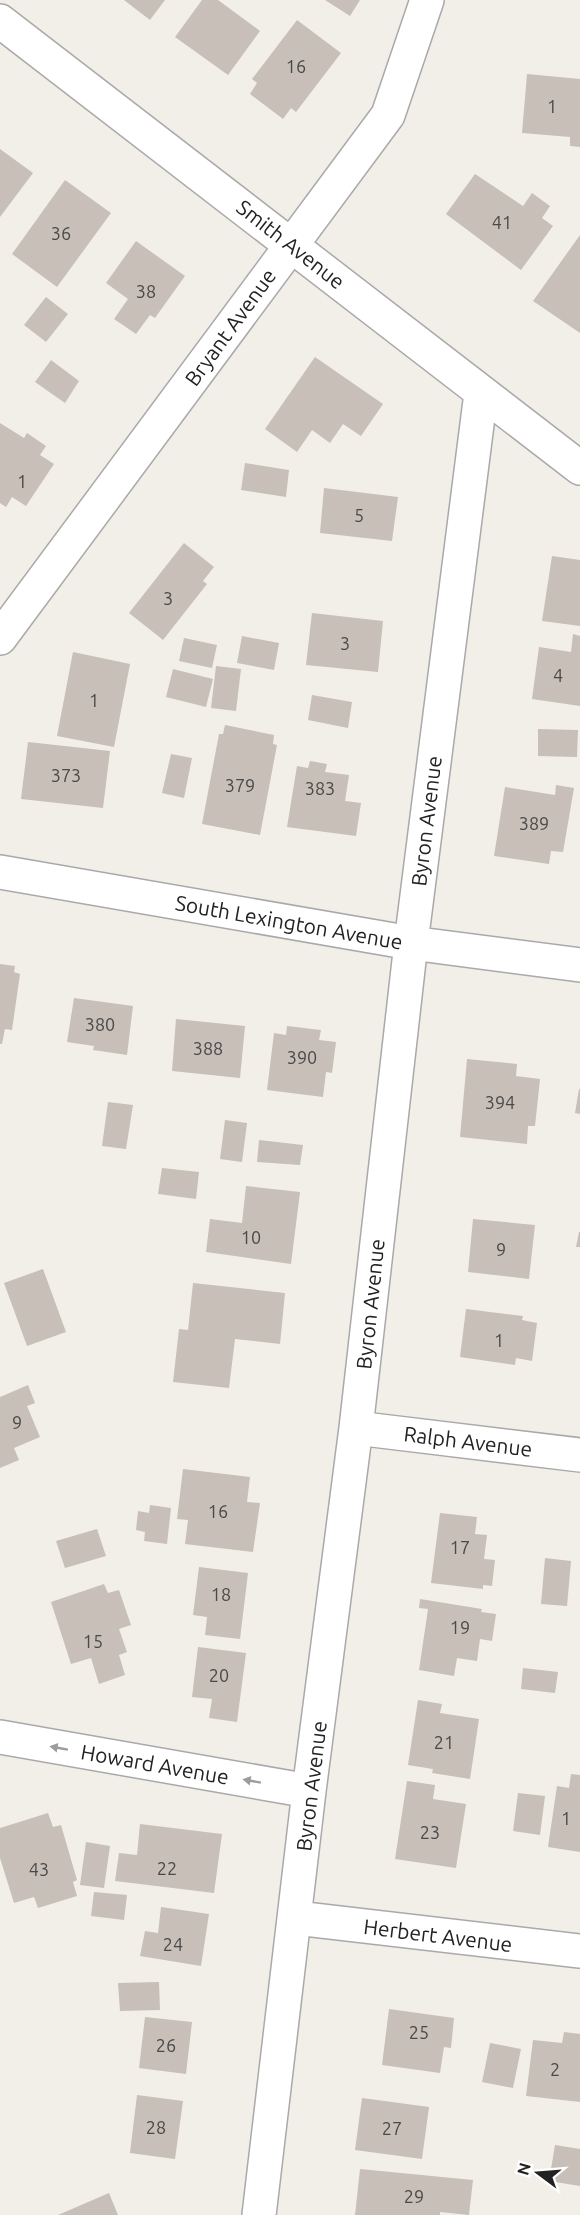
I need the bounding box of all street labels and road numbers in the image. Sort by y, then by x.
street label: Smith Avenue [232,195,350,293]
street label: Bryant Avenue [180,264,280,390]
street label: Byron Avenue [406,754,446,888]
street label: South Lexington Avenue [173,890,405,954]
street label: Byron Avenue [351,1237,389,1371]
street label: Ralph Avenue [402,1421,534,1461]
street label: Byron Avenue [291,1719,331,1853]
street label: Howard Avenue [79,1739,231,1789]
street label: Herbert Avenue [362,1914,514,1956]

